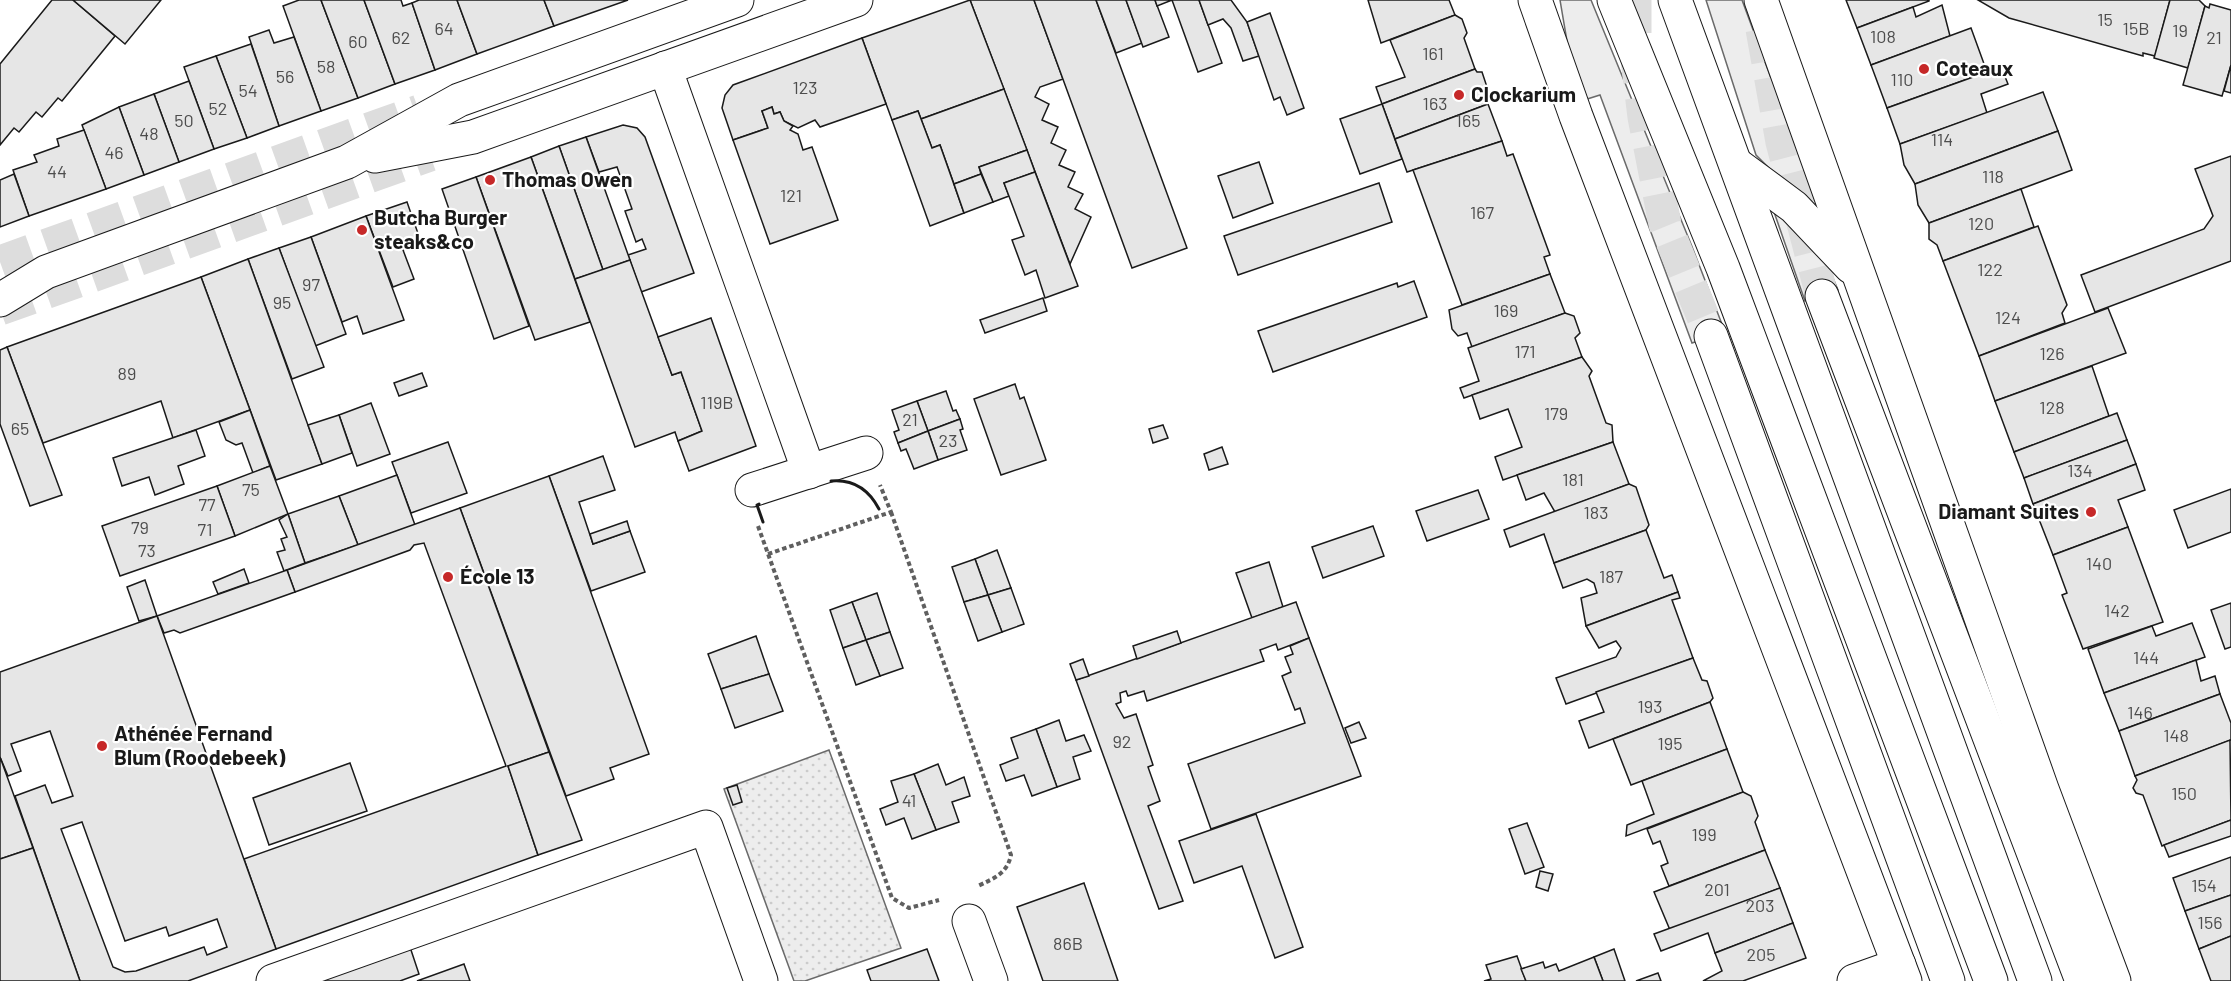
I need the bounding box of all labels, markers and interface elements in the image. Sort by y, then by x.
house number: 15 [2097,8,2113,30]
house number: 64 [434,17,454,39]
house number: 15B [2123,17,2149,39]
house number: 19 [2172,19,2188,41]
house number: 108 [1870,25,1896,47]
house number: 62 [392,26,410,48]
house number: 21 [2206,26,2222,48]
house number: 60 [348,30,368,52]
house number: 161 [1422,42,1444,64]
house number: 58 [317,55,335,77]
place label: Coteaux [1936,55,2013,80]
marker: Coteaux [1917,62,1931,76]
house number: 56 [276,65,294,87]
house number: 110 [1891,68,1913,90]
house number: 123 [792,76,818,98]
house number: 54 [238,79,258,101]
place label: Clockarium [1471,81,1576,106]
marker: Clockarium [1452,88,1466,102]
house number: 163 [1423,92,1447,114]
house number: 52 [209,97,227,119]
house number: 50 [174,109,194,131]
house number: 165 [1456,109,1480,131]
house number: 48 [139,122,159,144]
house number: 114 [1931,128,1953,150]
house number: 46 [104,141,124,163]
house number: 44 [47,160,67,182]
house number: 118 [1982,165,2004,187]
place label: Thomas Owen [502,166,633,191]
marker: Thomas Owen [483,173,497,187]
house number: 121 [780,184,802,206]
house number: 167 [1470,201,1495,223]
place label: Butcha Burger steaks&co [374,204,507,253]
house number: 120 [1968,212,1994,234]
marker: Butcha Burger steaks&co [355,223,369,237]
house number: 122 [1977,258,2003,280]
house number: 97 [302,273,320,295]
house number: 95 [273,291,291,313]
house number: 169 [1494,299,1518,321]
house number: 124 [1995,306,2021,328]
house number: 171 [1514,340,1536,362]
house number: 126 [2039,342,2065,364]
house number: 89 [118,362,136,384]
house number: 119B [700,391,734,413]
house number: 128 [2039,396,2065,418]
house number: 179 [1544,402,1568,424]
house number: 21 [902,408,918,430]
house number: 65 [11,417,29,439]
house number: 23 [939,429,957,451]
house number: 134 [2067,459,2093,481]
house number: 181 [1562,468,1584,490]
house number: 75 [242,478,260,500]
house number: 77 [198,493,216,515]
place label: Diamant Suites [1938,498,2079,523]
house number: 183 [1584,501,1608,523]
marker: Diamant Suites [2084,505,2098,519]
house number: 79 [131,516,149,538]
house number: 71 [198,518,212,540]
house number: 73 [138,539,156,561]
house number: 140 [2086,552,2112,574]
place label: École 13 [460,563,535,588]
house number: 187 [1599,565,1624,587]
marker: École 13 [441,570,455,584]
house number: 142 [2104,599,2130,621]
house number: 144 [2133,646,2159,668]
house number: 193 [1638,695,1662,717]
house number: 146 [2127,701,2153,723]
place label: Athénée Fernand Blum (Roodebeek) [114,720,286,769]
house number: 148 [2163,724,2189,746]
house number: 92 [1112,730,1132,752]
house number: 195 [1658,732,1682,754]
marker: Athénée Fernand Blum (Roodebeek) [95,739,109,753]
house number: 150 [2171,782,2197,804]
house number: 41 [902,789,916,811]
house number: 199 [1691,823,1717,845]
house number: 154 [2191,874,2217,896]
house number: 201 [1704,878,1730,900]
house number: 203 [1745,894,1775,916]
house number: 156 [2198,911,2222,933]
house number: 86B [1053,932,1083,954]
house number: 205 [1746,943,1776,965]

